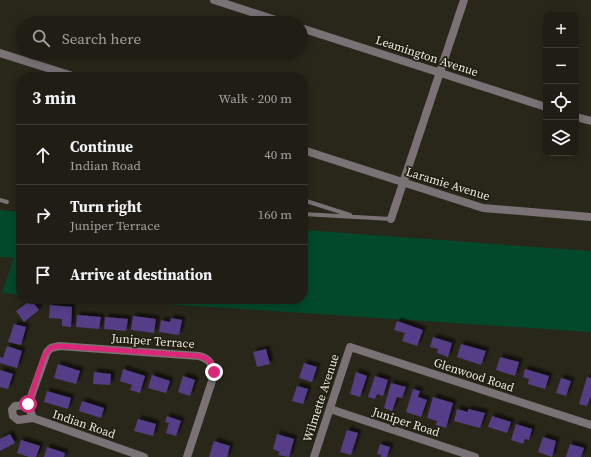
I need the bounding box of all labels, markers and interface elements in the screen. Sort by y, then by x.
map controls [543,12,579,156]
button: + [543,12,579,48]
search box [16,16,308,60]
icon: search [30,27,52,49]
text: Search here [62,28,141,49]
street label: Leamington Avenue [374,32,480,80]
button: − [543,48,579,84]
button: locate [543,84,579,120]
text: 3 min [32,86,76,110]
text: Walk · 200 m [219,90,292,107]
button: layers [543,120,579,156]
text: Continue [70,136,133,157]
icon: ahead [32,144,54,166]
text: 40 m [264,146,292,163]
text: Indian Road [70,157,141,174]
street label: Laramie Avenue [404,164,492,204]
text: Turn right [70,196,142,217]
icon: right [32,204,54,226]
text: 160 m [258,206,292,223]
text: Juniper Terrace [70,217,160,234]
icon: arrive [32,264,54,286]
text: Arrive at destination [70,264,212,285]
street label: Juniper Terrace [110,330,195,352]
street label: Wilmette Avenue [299,352,343,444]
street label: Glenwood Road [432,354,516,396]
route end [205,363,223,381]
route start [19,395,37,413]
street label: Juniper Road [369,403,442,440]
street label: Indian Road [50,406,118,442]

